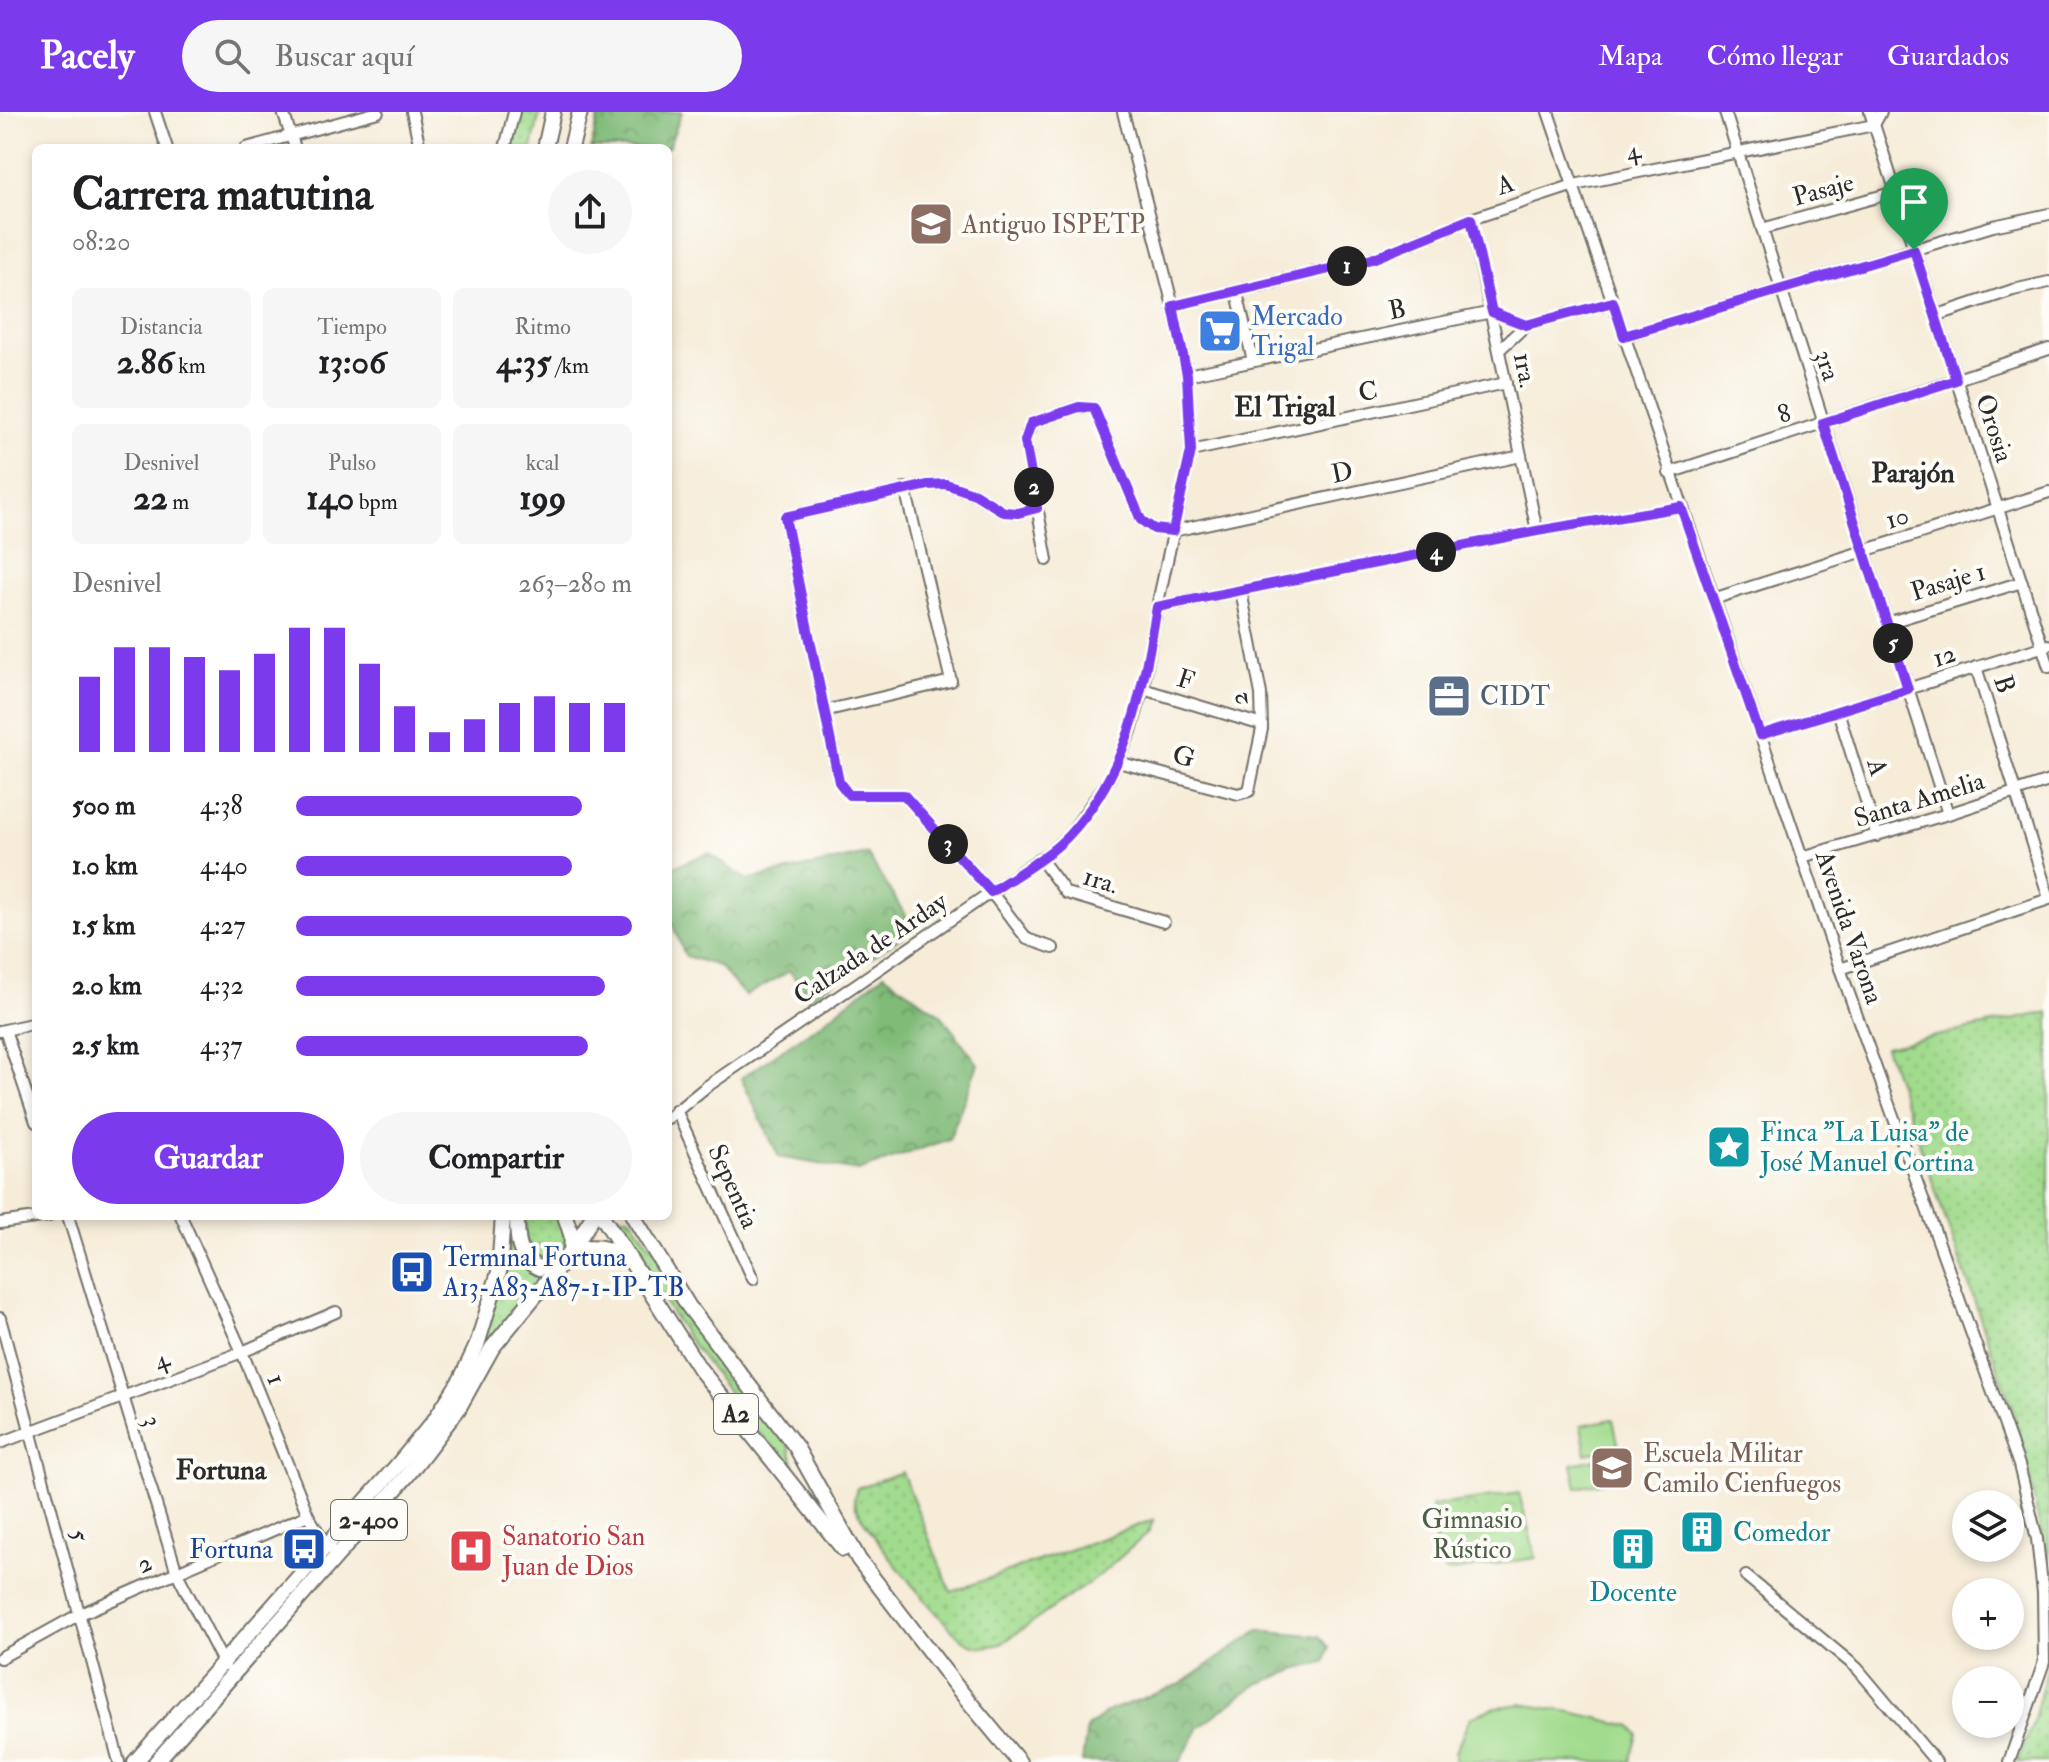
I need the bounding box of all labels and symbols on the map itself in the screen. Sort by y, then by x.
street label: 4 [1623,134,1644,168]
street label: Pasaje [1789,166,1857,213]
street label: A [1492,167,1519,203]
pin [1880,168,1948,250]
school or university icon: Antiguo ISPETP [907,200,955,248]
place label: Antiguo ISPETP [961,209,1145,241]
pin: 1 [1327,246,1367,286]
street label: B [1386,293,1409,327]
place label: Mercado Trigal [1251,301,1343,363]
supermarket icon: Mercado Trigal [1196,307,1244,355]
street label: 3ra [1807,346,1847,385]
street label: 1ra. [1506,350,1544,390]
street label: C [1356,374,1381,410]
district label: El Trigal [1234,390,1336,425]
street label: Orosia [1968,390,2020,467]
street label: 8 [1774,397,1795,431]
street label: D [1329,455,1356,491]
district label: Parajón [1871,456,1955,491]
pin: 2 [1014,467,1054,507]
street label: 10 [1882,499,1913,537]
pin: 4 [1416,532,1456,572]
street label: Pasaje 1 [1907,555,1990,608]
pin: 5 [1873,623,1913,663]
street label: 12 [1929,637,1960,675]
street label: F [1173,662,1198,698]
street label: B [1986,671,2022,697]
office icon: CIDT [1425,672,1473,720]
place label: CIDT [1480,681,1550,713]
street label: 2 [1222,691,1256,707]
street label: G [1169,739,1199,775]
street label: A [1859,754,1895,780]
street label: Santa Amelia [1850,765,1989,835]
pin: 3 [928,824,968,864]
street label: Avenida Varona [1808,846,1890,1008]
street label: 1ra. [1079,861,1122,901]
street label: Calzada de Arday [788,885,954,1012]
place label: Finca "La Luisa" de José Manuel Cortina [1759,1117,1974,1179]
place icon: Finca "La Luisa" de José Manuel Cortina [1705,1123,1753,1171]
street label: Sepentia [700,1139,766,1234]
place label: Terminal Fortuna A13-A83-A87-1-IP-TB [442,1242,684,1304]
bus stop icon: Terminal Fortuna A13-A83-A87-1-IP-TB [388,1248,436,1296]
street label: 4 [149,1342,175,1377]
street label: 1 [259,1369,293,1390]
road number: A2 [714,1394,758,1434]
street label: 3 [135,1412,169,1431]
place label: Escuela Militar Camilo Cienfuegos [1643,1438,1841,1500]
school or university icon: Escuela Militar Camilo Cienfuegos [1588,1444,1636,1492]
district label: Fortuna [176,1453,268,1488]
road number: 2-400 [331,1500,407,1540]
park label: Gimnasio Rústico [1421,1504,1523,1566]
building icon: Comedor [1678,1508,1726,1556]
place label: Comedor [1733,1517,1831,1549]
place label: Sanatorio San Juan de Dios [501,1521,645,1583]
bus stop icon: Fortuna [280,1525,328,1573]
building icon: Docente [1609,1525,1657,1573]
street label: 5 [62,1526,96,1545]
hospital icon: Sanatorio San Juan de Dios [447,1527,495,1575]
place label: Fortuna [189,1534,273,1566]
street label: 2 [132,1547,157,1581]
place label: Docente [1589,1577,1677,1609]

